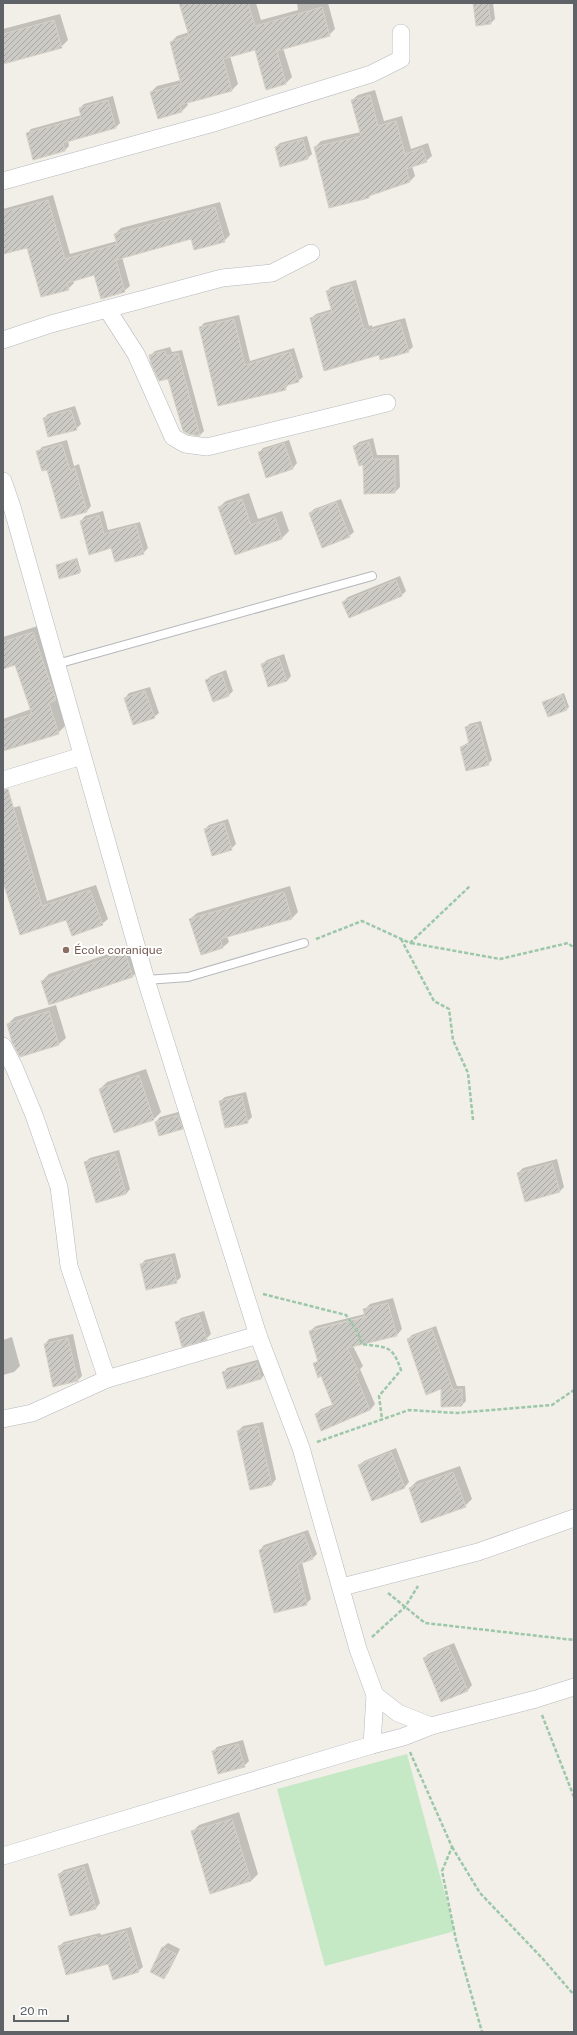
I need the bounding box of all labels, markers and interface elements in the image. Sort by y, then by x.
place label: École coranique [74,943,163,957]
marker: École coranique [61,945,71,955]
scale bar [14,1997,68,2023]
text: 20 m [20,2004,48,2018]

